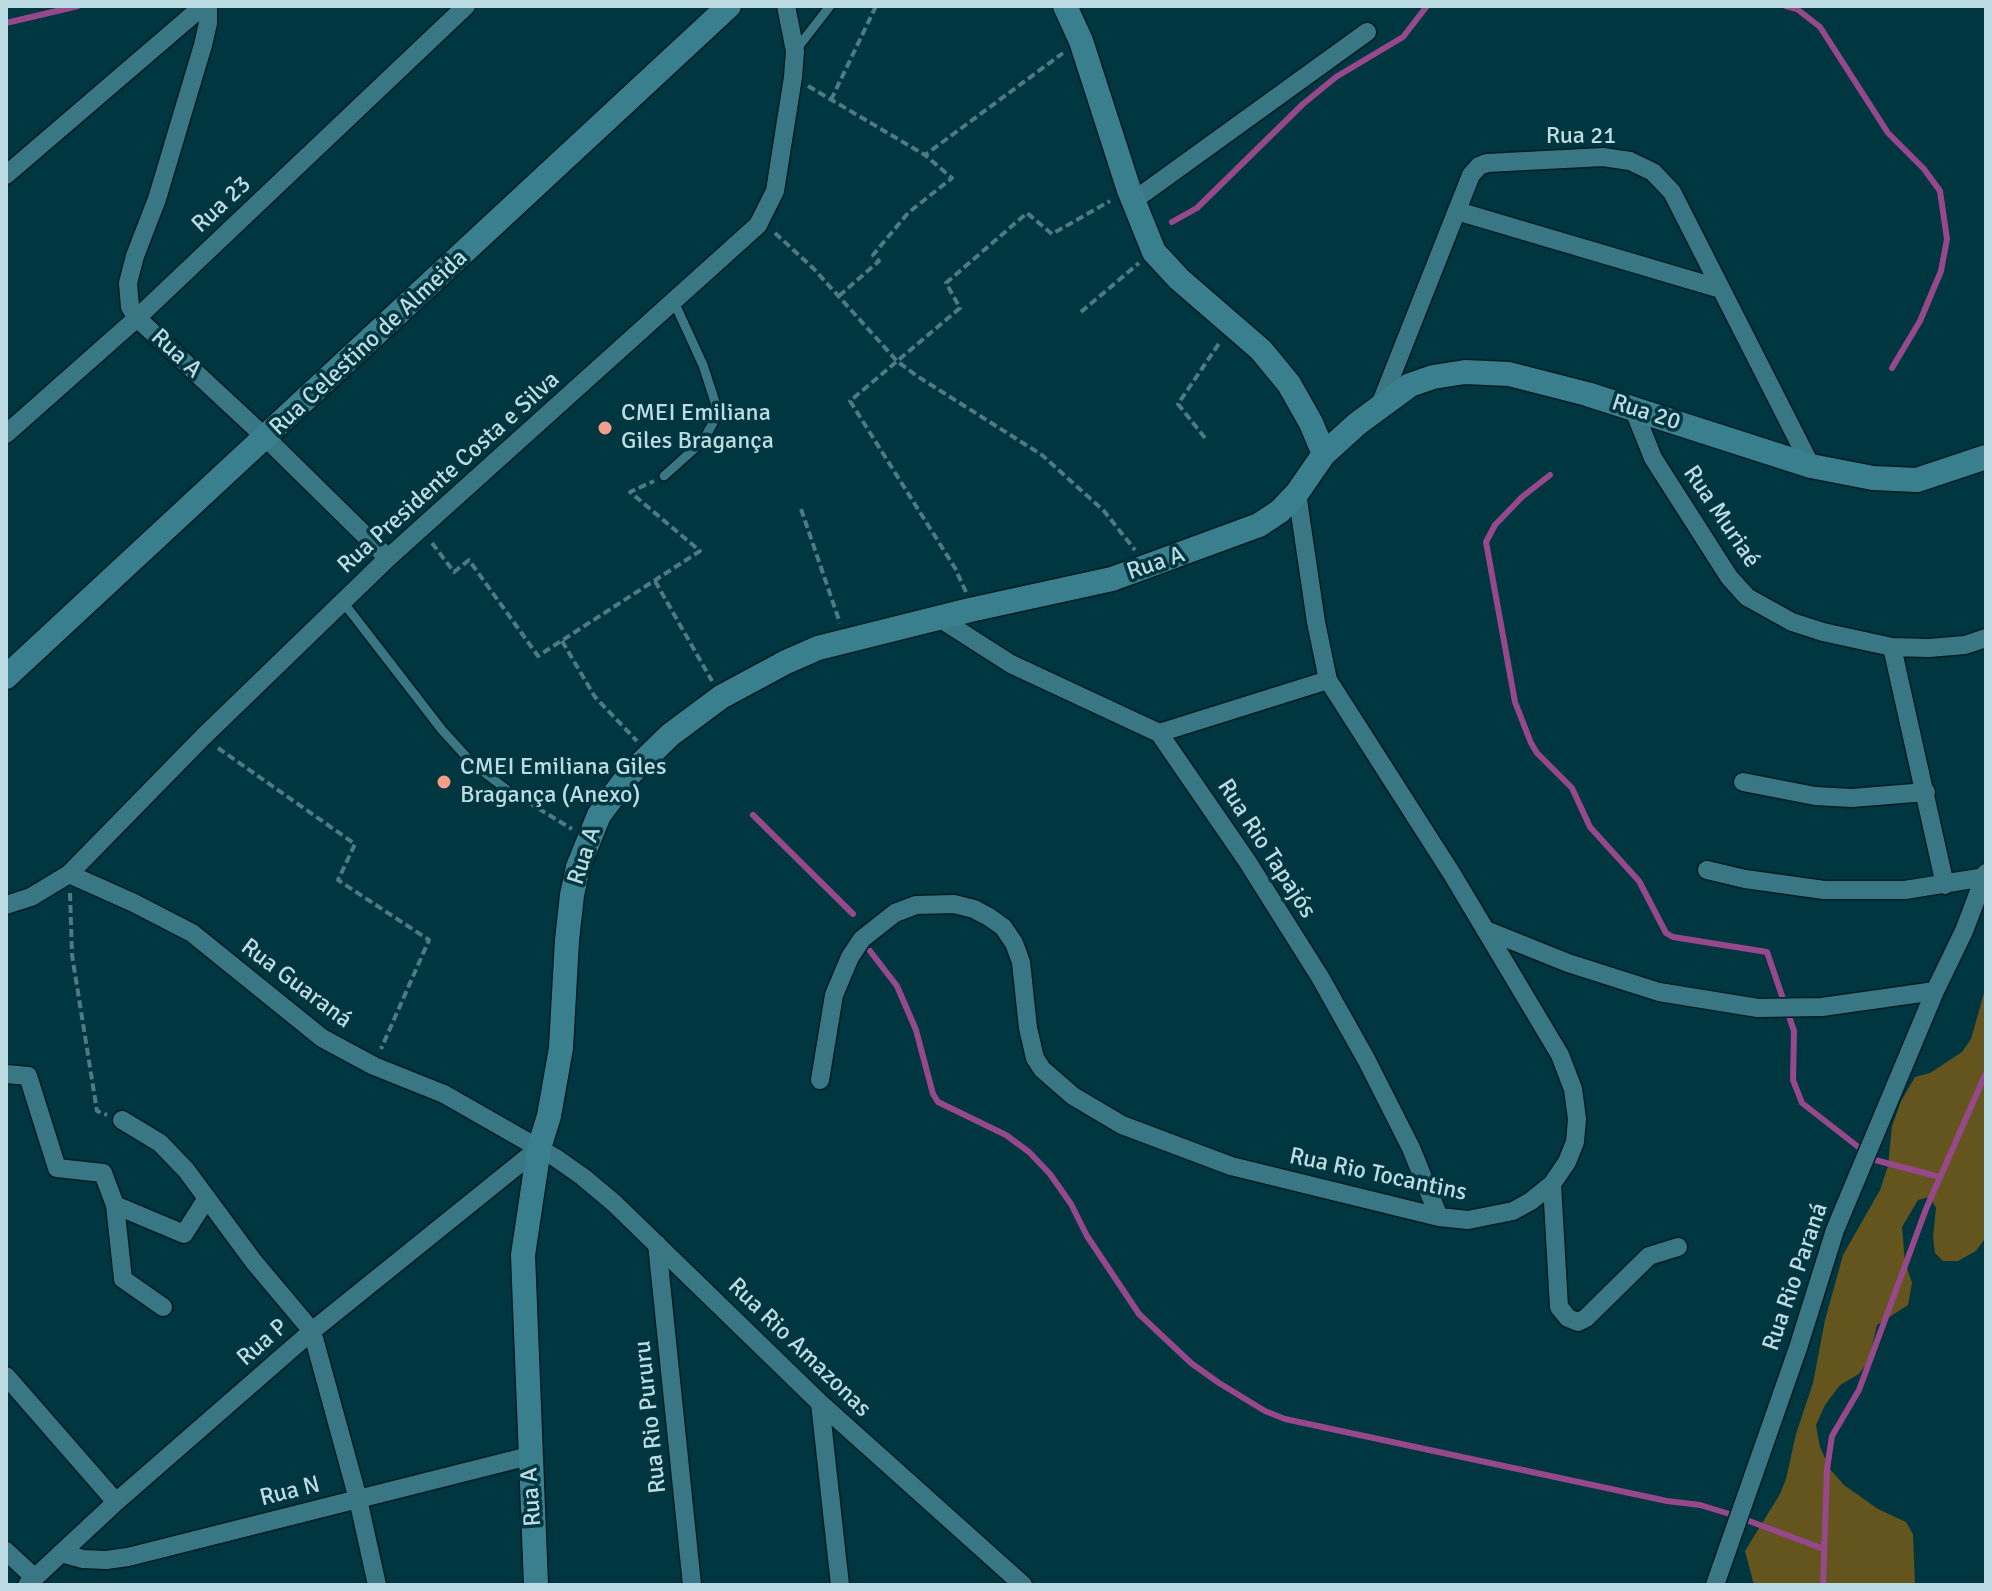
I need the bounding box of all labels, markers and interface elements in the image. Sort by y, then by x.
street label: Rua 21 [1546,123,1616,151]
street label: Rua 23 [186,170,258,240]
street label: Rua Celestino de Almeida [264,244,474,442]
street label: Rua A [145,323,207,385]
street label: Rua Presidente Costa e Silva [332,366,566,580]
street label: Rua 20 [1608,388,1684,438]
place label: CMEI Emiliana Giles Bragança [621,400,774,456]
marker: CMEI Emiliana Giles Bragança [596,419,614,437]
street label: Rua Muriaé [1676,461,1766,573]
street label: Rua A [1123,541,1189,587]
place label: CMEI Emiliana Giles Bragança (Anexo) [460,754,666,810]
marker: CMEI Emiliana Giles Bragança (Anexo) [435,773,453,791]
street label: Rua Rio Tapajós [1210,774,1322,924]
street label: Rua A [562,823,608,889]
street label: Rua Guaraná [235,933,357,1035]
street label: Rua Rio Tocantins [1287,1142,1469,1208]
street label: Rua Rio Paraná [1757,1199,1835,1355]
street label: Rua Rio Amazonas [721,1272,877,1424]
street label: Rua P [232,1313,294,1373]
street label: Rua Rio Pururu [629,1339,673,1495]
street label: Rua A [516,1466,548,1528]
street label: Rua N [257,1471,323,1513]

